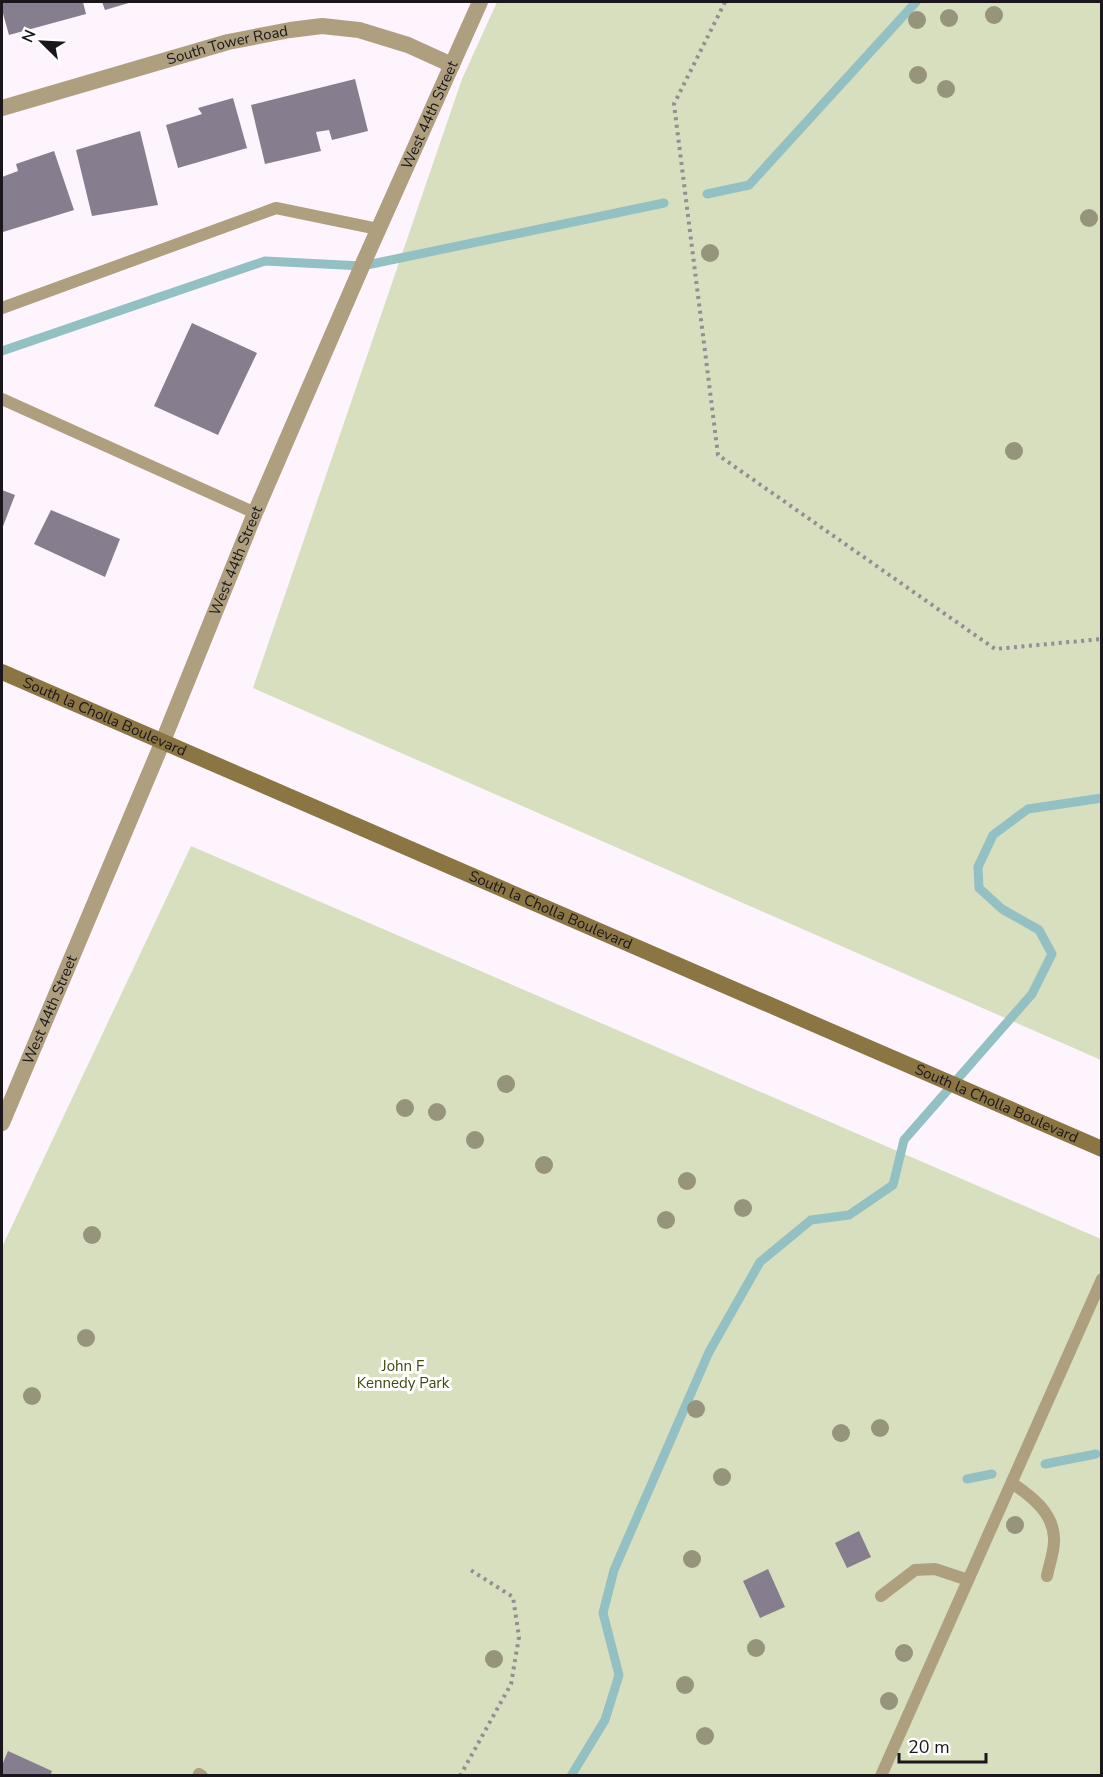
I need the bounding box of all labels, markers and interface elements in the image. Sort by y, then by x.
north arrow [12,12,72,72]
street label: South Tower Road [164,21,290,69]
text: N [17,26,42,46]
street label: West 44th Street [397,57,463,172]
street label: West 44th Street [205,502,267,618]
street label: South la Cholla Boulevard [20,672,190,761]
street label: South la Cholla Boulevard [466,866,636,954]
street label: West 44th Street [18,951,82,1067]
street label: South la Cholla Boulevard [912,1059,1081,1148]
park label: John F Kennedy Park [357,1356,450,1393]
scale bar [899,1726,986,1764]
text: 20 m [908,1735,950,1759]

